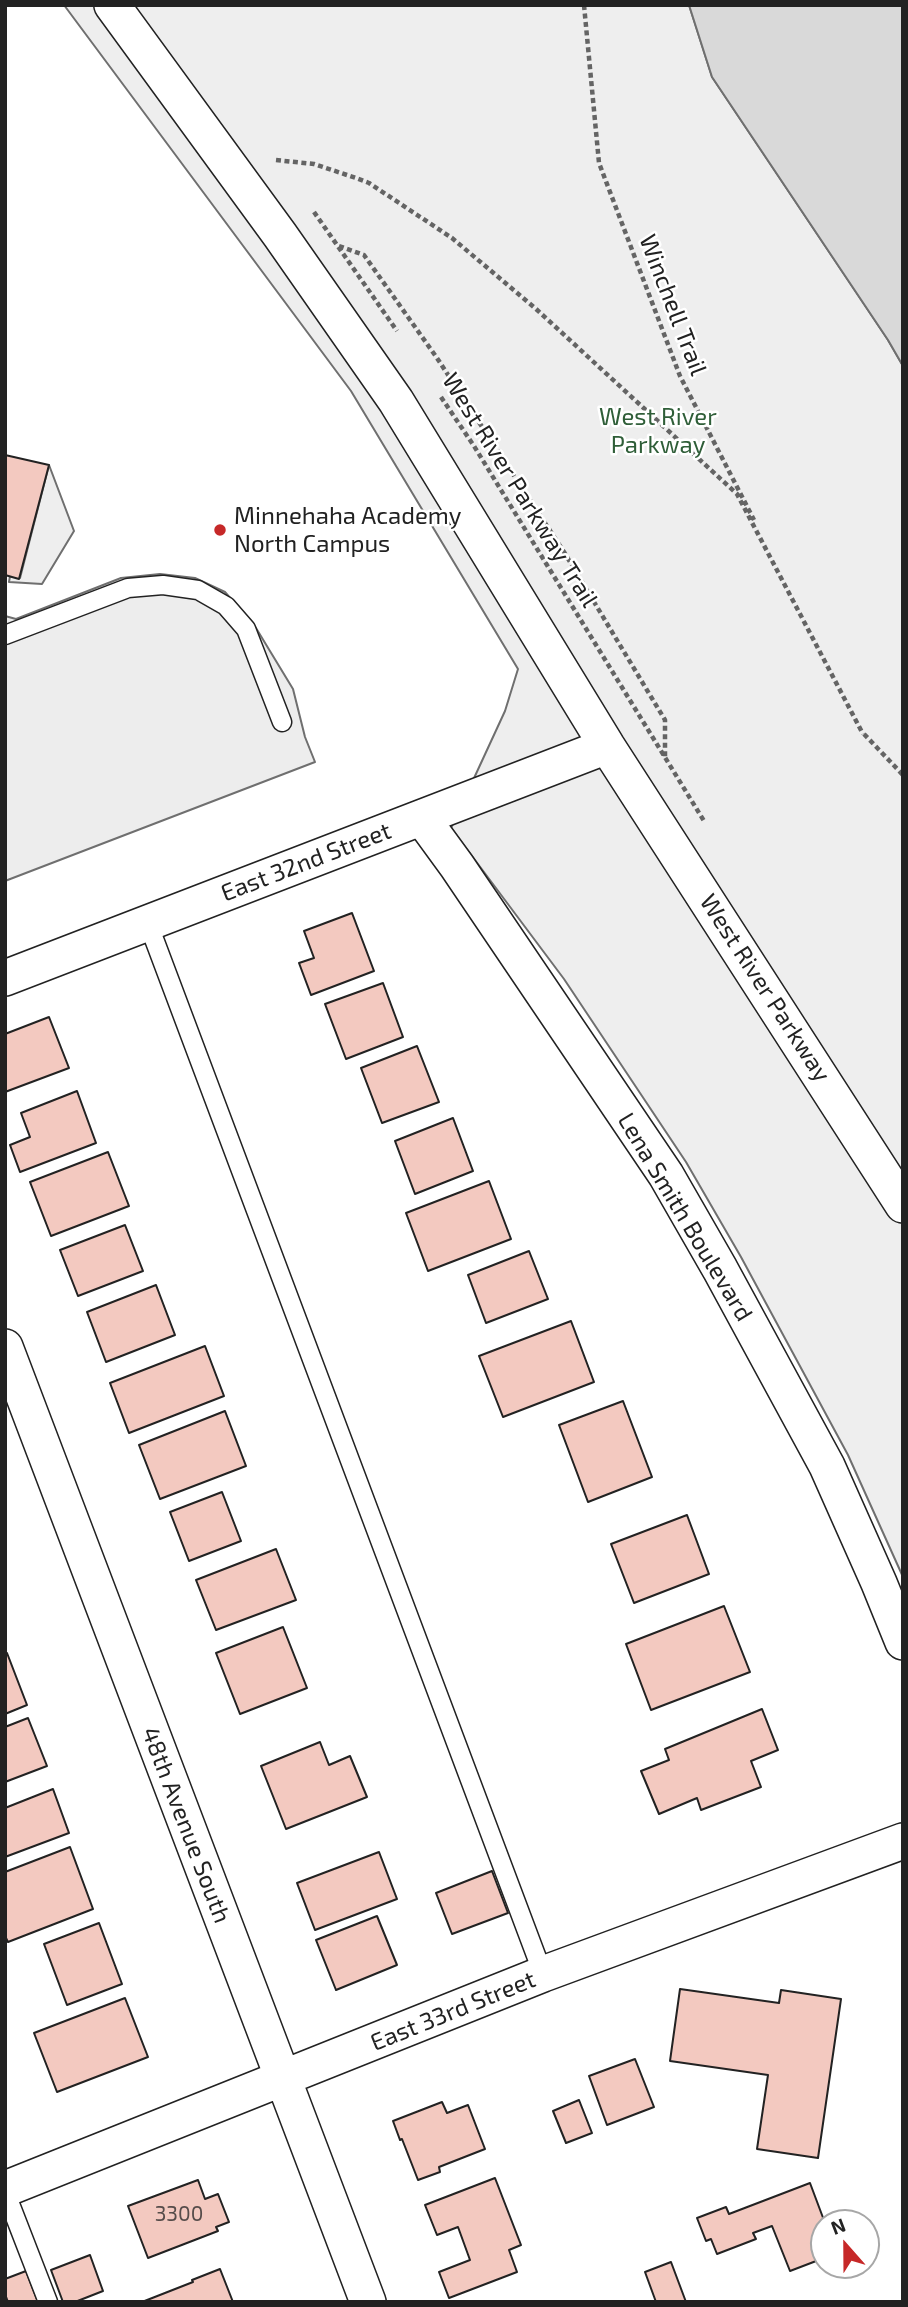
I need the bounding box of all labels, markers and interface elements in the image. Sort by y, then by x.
street label: Winchell Trail [633,231,713,379]
street label: West River Parkway Trail [436,368,604,612]
park label: West River Parkway [599,403,717,459]
place label: Minnehaha Academy North Campus [234,502,462,558]
marker: Minnehaha Academy North Campus [212,522,228,538]
street label: East 32nd Street [217,816,395,908]
street label: West River Parkway [694,889,836,1087]
street label: Lena Smith Boulevard [611,1108,759,1326]
street label: 48th Avenue South [135,1723,237,1927]
street label: East 33rd Street [366,1965,540,2057]
house number: 3300 [155,2201,203,2227]
north arrow [810,2209,880,2279]
text: N [827,2213,849,2239]

